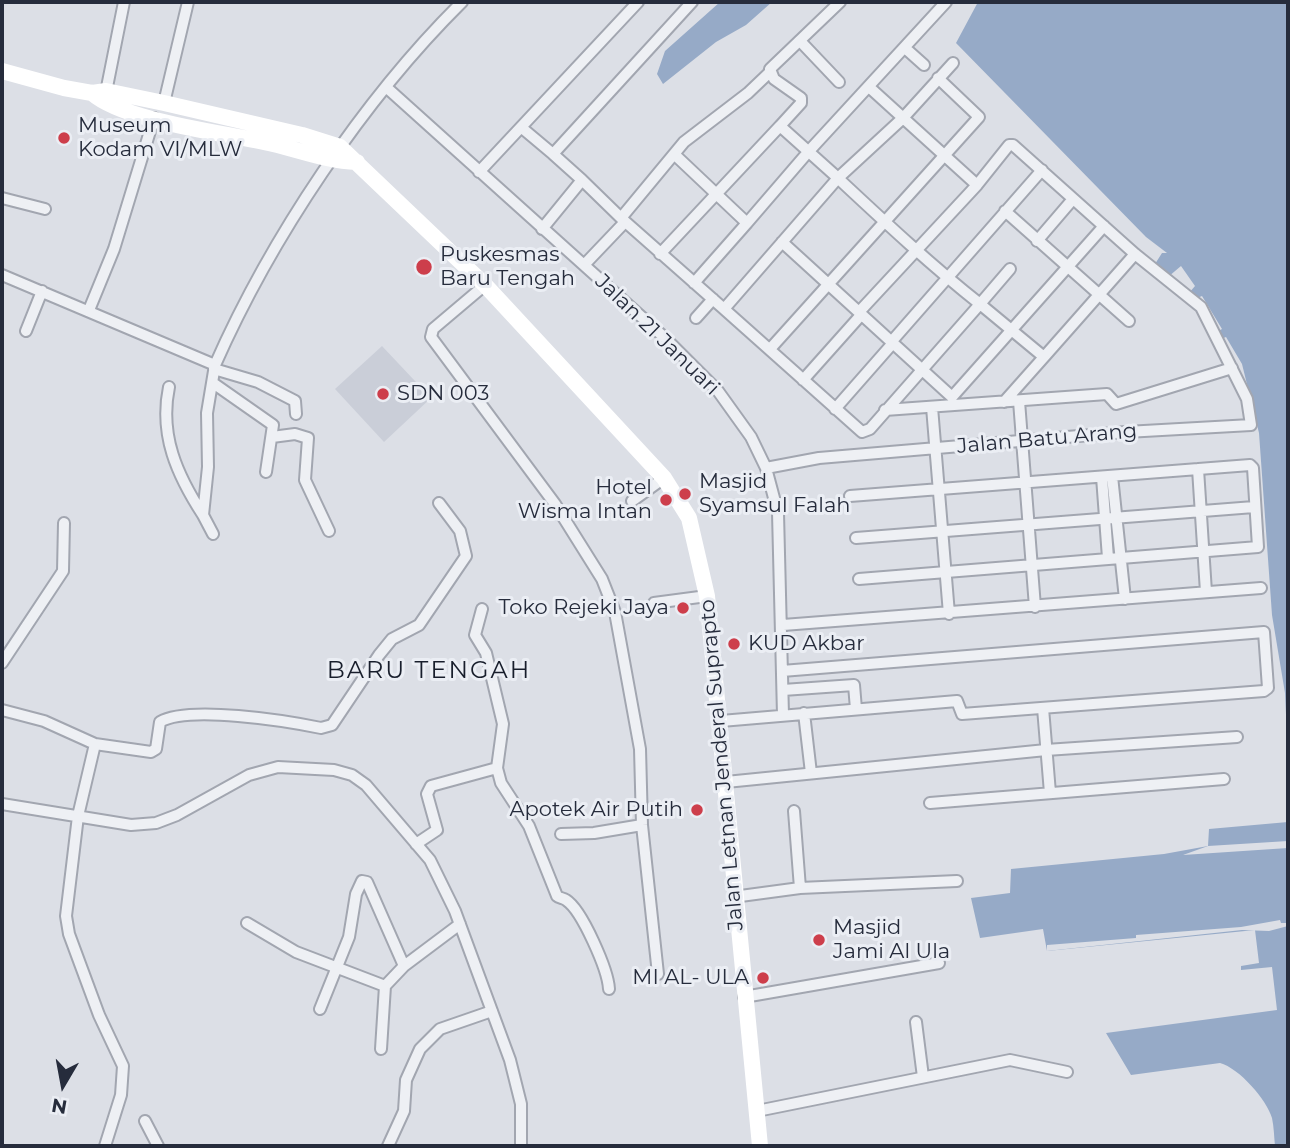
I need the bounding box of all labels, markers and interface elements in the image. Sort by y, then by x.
place label: Museum Kodam VI/MLW [78,113,242,163]
marker: Museum Kodam VI/MLW [56,130,72,146]
place label: Puskesmas Baru Tengah [440,242,575,292]
marker: Puskesmas Baru Tengah [414,257,434,277]
street label: Jalan 21 Januari [590,269,724,401]
place label: SDN 003 [397,381,489,407]
marker: SDN 003 [375,386,391,402]
street label: Jalan Batu Arang [956,419,1138,459]
place label: Masjid Syamsul Falah [699,469,851,519]
place label: Hotel Wisma Intan [518,475,652,525]
marker: Masjid Syamsul Falah [677,486,693,502]
marker: Hotel Wisma Intan [658,492,674,508]
place label: Toko Rejeki Jaya [498,595,669,621]
street label: Jalan Letnan Jenderal Suprapto [695,598,749,932]
marker: Toko Rejeki Jaya [675,600,691,616]
place label: KUD Akbar [748,631,865,657]
marker: KUD Akbar [726,636,742,652]
district label: BARU TENGAH [328,657,530,685]
place label: Apotek Air Putih [509,797,683,823]
marker: Apotek Air Putih [689,802,705,818]
place label: Masjid Jami Al Ula [833,915,950,965]
marker: Masjid Jami Al Ula [811,932,827,948]
place label: MI AL- ULA [632,965,749,991]
marker: MI AL- ULA [755,970,771,986]
north arrow [28,1050,98,1120]
text: N [50,1094,69,1119]

